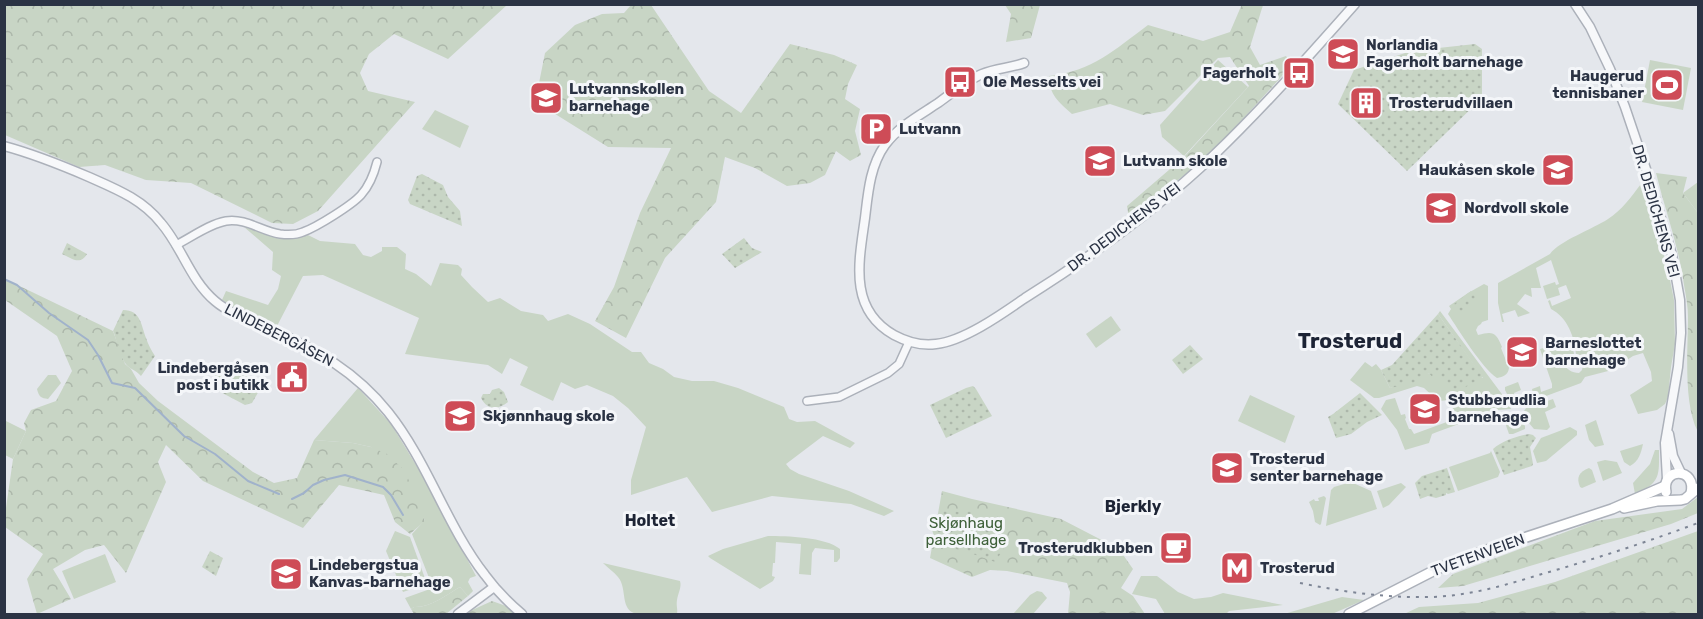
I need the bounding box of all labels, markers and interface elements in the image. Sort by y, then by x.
school or university icon: Norlandia Fagerholt barnehage [1325,36,1361,72]
place label: Norlandia Fagerholt barnehage [1366,36,1523,71]
bus stop icon: Fagerholt [1281,55,1317,91]
bus stop icon: Ole Messelts vei [942,64,978,100]
place label: Fagerholt [1203,64,1276,82]
place label: Haugerud tennisbaner [1553,67,1644,102]
sports icon: Haugerud tennisbaner [1649,67,1685,103]
place label: Ole Messelts vei [983,73,1101,91]
school or university icon: Lutvannskollen barnehage [528,80,564,116]
place label: Lutvannskollen barnehage [569,80,684,115]
building icon: Trosterudvillaen [1348,85,1384,121]
place label: Trosterudvillaen [1389,94,1513,112]
parking icon: Lutvann [858,111,894,147]
place label: Lutvann [899,120,961,138]
school or university icon: Lutvann skole [1082,143,1118,179]
street label: DR. DEDICHENS VEI [1628,143,1684,279]
place label: Lutvann skole [1123,152,1228,170]
school or university icon: Haukåsen skole [1540,152,1576,188]
place label: Haukåsen skole [1419,161,1535,179]
street label: DR. DEDICHENS VEI [1064,178,1184,276]
school or university icon: Nordvoll skole [1423,190,1459,226]
place label: Nordvoll skole [1464,199,1569,217]
street label: LINDEBERGÅSEN [221,300,337,370]
district label: Trosterud [1298,328,1402,353]
school or university icon: Barneslottet barnehage [1504,334,1540,370]
place label: Barneslottet barnehage [1545,334,1641,369]
place label: Lindebergåsen post i butikk [157,359,269,394]
public building icon: Lindebergåsen post i butikk [274,359,310,395]
school or university icon: Stubberudlia barnehage [1407,391,1443,427]
place label: Stubberudlia barnehage [1448,391,1546,426]
school or university icon: Skjønnhaug skole [442,398,478,434]
place label: Skjønnhaug skole [483,407,615,425]
school or university icon: Trosterud senter barnehage [1209,450,1245,486]
place label: Trosterud senter barnehage [1250,450,1383,485]
district label: Bjerkly [1105,497,1162,516]
district label: Holtet [625,511,676,530]
park label: Skjønhaug parsellhage [925,514,1007,549]
cafe icon: Trosterudklubben [1158,530,1194,566]
street label: TVETENVEIEN [1429,530,1527,580]
place label: Trosterudklubben [1018,539,1153,557]
metro station icon: Trosterud [1219,550,1255,586]
school or university icon: Lindebergstua Kanvas-barnehage [268,556,304,592]
place label: Lindebergstua Kanvas-barnehage [309,556,451,591]
place label: Trosterud [1260,559,1335,577]

